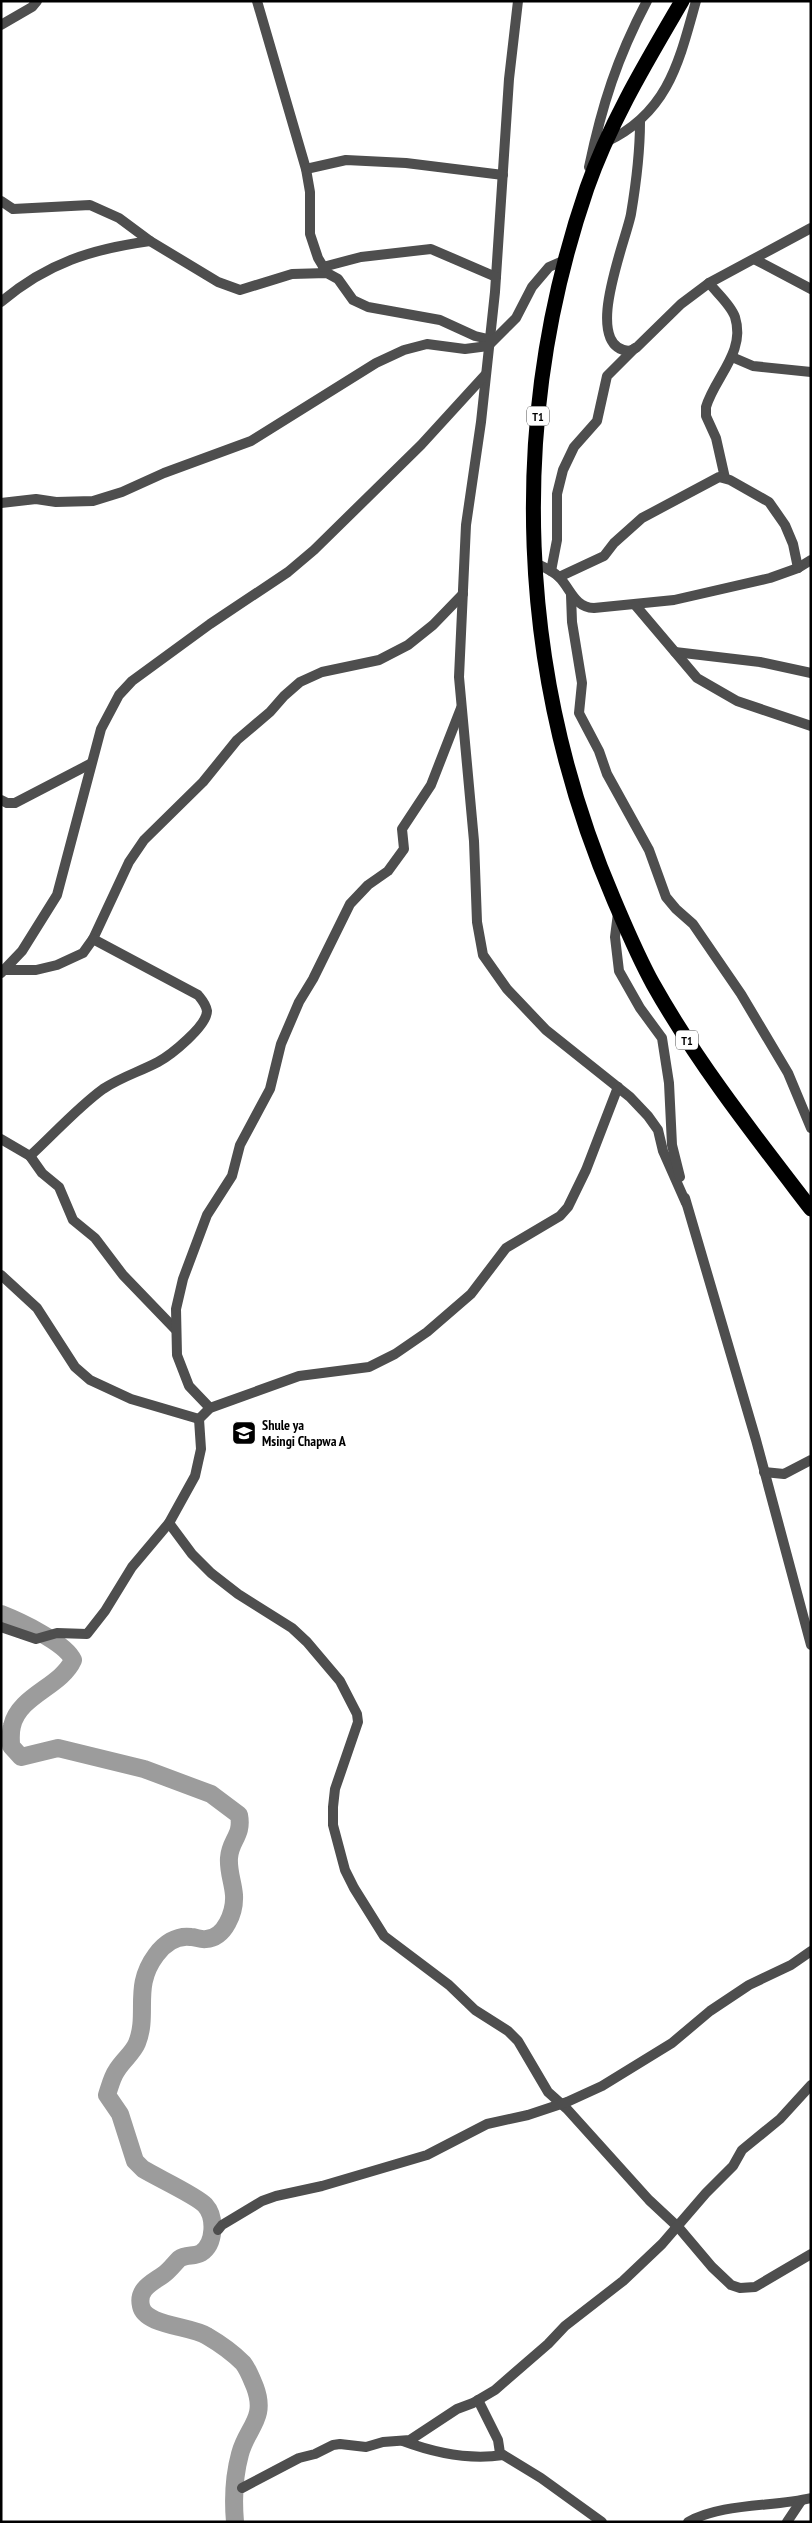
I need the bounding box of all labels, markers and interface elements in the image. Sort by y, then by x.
road number: T1 [527,406,549,426]
road number: T1 [676,1030,698,1050]
place label: Shule ya Msingi Chapwa A [262,1416,347,1450]
school or university icon: Shule ya Msingi Chapwa A [231,1420,257,1446]

